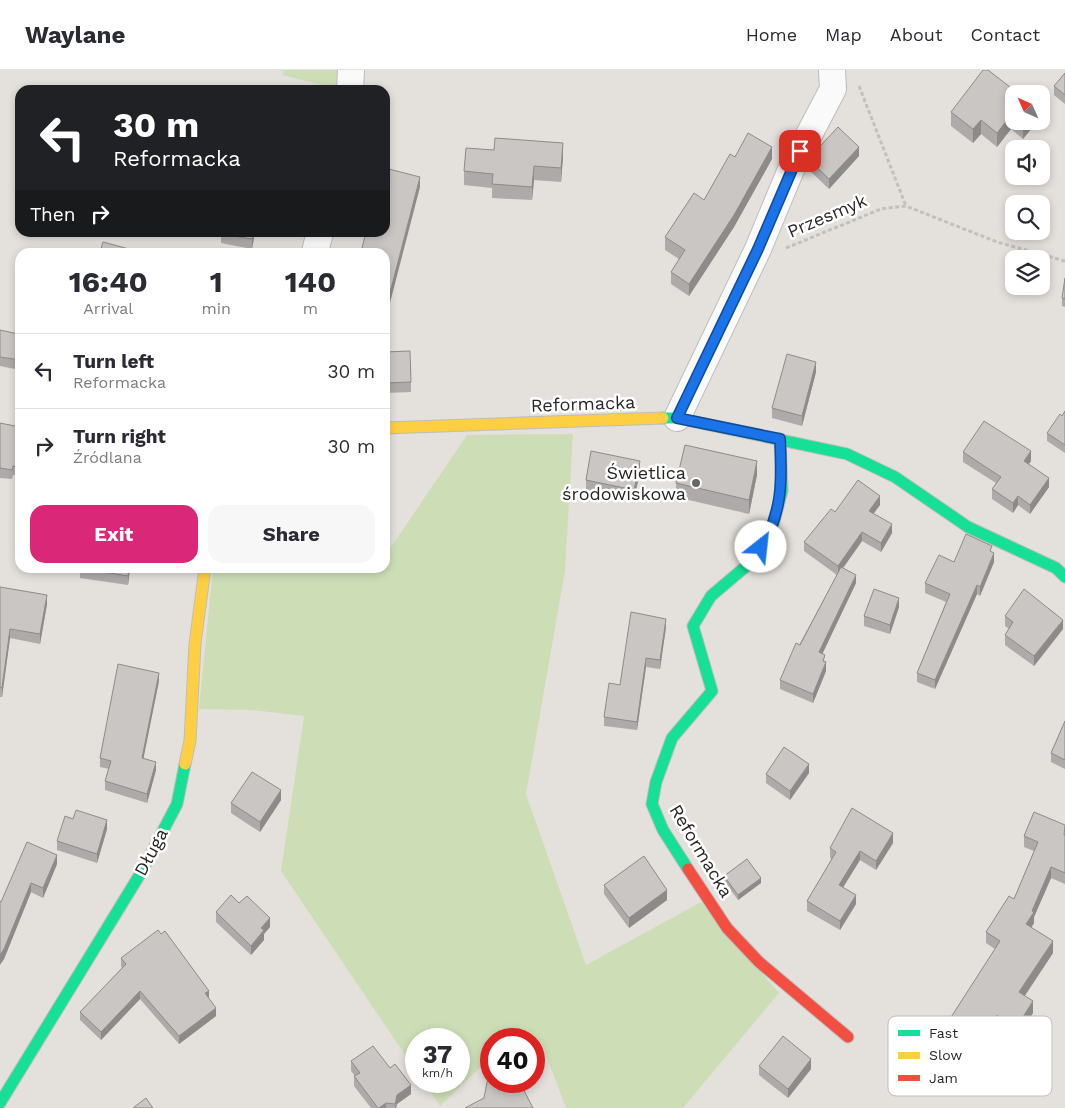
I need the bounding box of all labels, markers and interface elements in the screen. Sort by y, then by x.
text: Waylane [25,21,125,49]
text: Home [746,24,797,45]
text: Map [825,24,862,45]
text: About [890,24,942,45]
text: Contact [970,24,1040,45]
north arrow [1005,85,1050,130]
map controls [1005,85,1050,295]
text: 30 m [113,104,199,146]
icon: left [30,105,95,170]
pin [779,130,821,172]
icon: arrive [786,137,814,165]
button: sound [1005,140,1050,185]
text: Reformacka [113,146,241,171]
street label: Przesmyk [784,189,870,242]
button: search [1005,195,1050,240]
icon: right [86,200,114,228]
text: Then [30,203,76,226]
button: layers [1005,250,1050,295]
text: 16:40 [69,264,148,299]
text: 1 [210,264,223,299]
text: 140 [285,264,336,299]
text: Arrival [83,299,133,318]
text: min [202,299,231,318]
text: m [303,299,318,318]
text: Turn left [73,350,154,373]
icon: left [30,357,58,385]
text: 30 m [328,360,375,383]
text: Reformacka [73,373,166,392]
street label: Reformacka [530,391,636,416]
text: Turn right [73,425,166,448]
icon: right [30,432,58,460]
text: 30 m [328,435,375,458]
text: Źródlana [73,448,142,467]
place label: Świetlica środowiskowa [562,462,686,504]
marker: Świetlica środowiskowa [690,477,702,489]
button: Exit [30,505,198,563]
button: Share [208,505,375,563]
position arrow [734,520,786,572]
street label: Reformacka [666,801,737,901]
street label: Długa [129,825,172,879]
legend [888,1016,1052,1096]
text: Fast [929,1025,958,1041]
speed limit sign: 40 [480,1028,545,1093]
text: 37 [423,1040,452,1069]
text: Slow [929,1047,962,1063]
text: km/h [422,1066,453,1080]
text: Jam [929,1070,958,1086]

